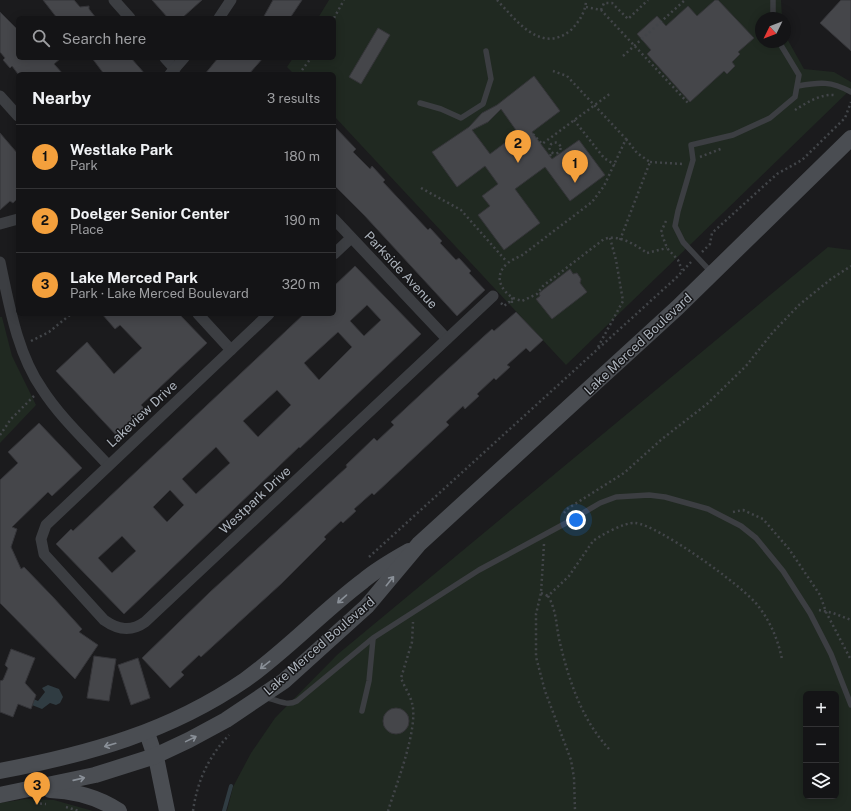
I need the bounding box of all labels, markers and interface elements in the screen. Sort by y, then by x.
north arrow [755,12,791,48]
search box [16,16,336,60]
icon: search [30,27,52,49]
text: Search here [62,30,146,47]
text: Nearby [32,88,91,108]
text: 3 results [267,91,320,106]
pin: 2 [505,130,531,163]
text: Westlake Park [70,141,173,158]
text: 1 [42,149,48,164]
text: 180 m [284,149,320,164]
pin: 1 [562,150,588,183]
text: Park [70,158,98,173]
text: Doelger Senior Center [70,205,230,222]
text: 2 [41,213,49,228]
text: 190 m [284,213,320,228]
text: Place [70,222,104,237]
street label: Parkside Avenue [361,228,441,312]
text: Lake Merced Park [70,269,198,286]
text: 3 [41,277,49,292]
text: 320 m [282,277,320,292]
text: Park · Lake Merced Boulevard [70,286,249,301]
street label: Lake Merced Boulevard [581,290,695,398]
street label: Lakeview Drive [104,378,180,450]
street label: Westpark Drive [216,463,294,537]
your location [566,510,586,530]
one-way arrow [385,575,394,586]
street label: Lake Merced Boulevard [261,594,377,698]
one-way arrow [336,594,347,603]
one-way arrow [259,660,270,669]
map controls [803,691,839,799]
button: + [803,691,839,727]
button: − [803,727,839,763]
one-way arrow [184,735,196,743]
one-way arrow [104,742,117,749]
button: layers [803,763,839,799]
pin: 3 [24,772,50,805]
one-way arrow [72,774,85,782]

